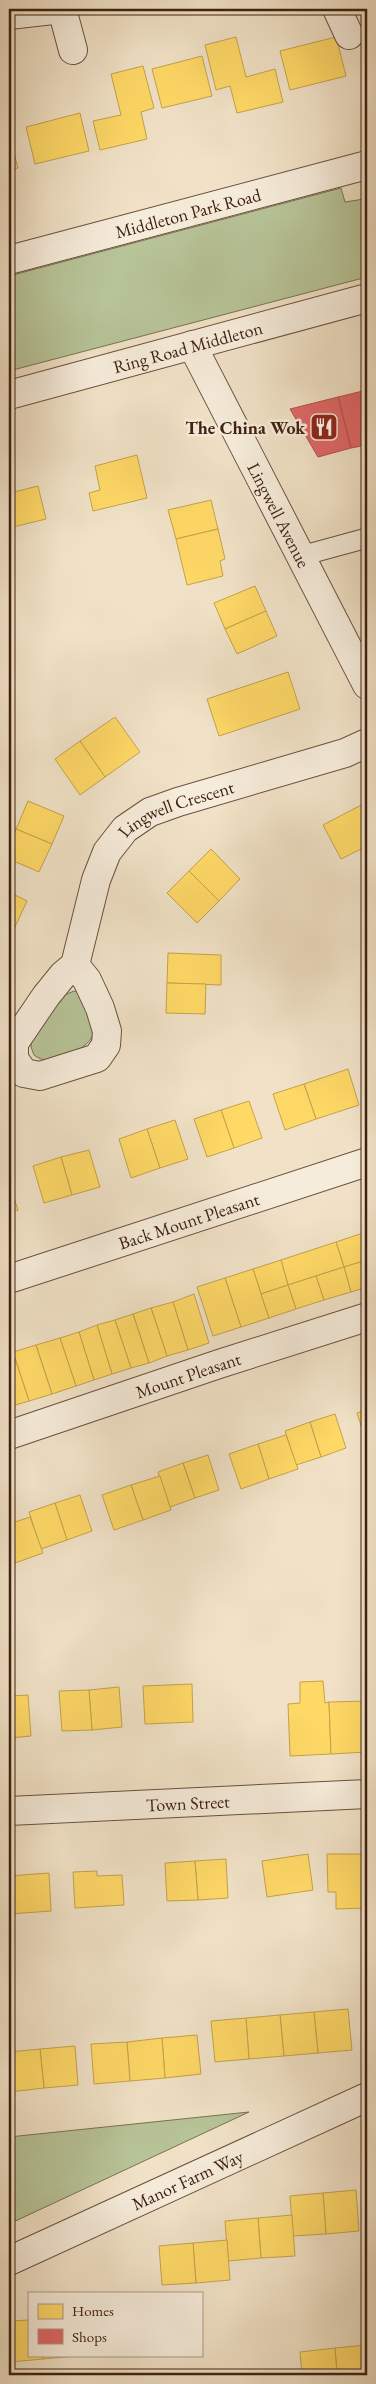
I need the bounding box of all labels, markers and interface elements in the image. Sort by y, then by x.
street label: Middleton Park Road [112,182,264,243]
street label: Ring Road Middleton [110,315,265,378]
restaurant icon: The China Wok [309,412,339,442]
place label: The China Wok [185,416,306,439]
street label: Lingwell Avenue [243,458,316,571]
street label: Lingwell Crescent [112,775,237,841]
street label: Back Mount Pleasant [115,1186,262,1254]
street label: Mount Pleasant [132,1346,244,1403]
street label: Town Street [145,1789,231,1816]
street label: Manor Farm Way [128,2144,247,2215]
legend [28,2292,202,2356]
text: Homes [72,2301,114,2320]
text: Shops [72,2327,107,2346]

